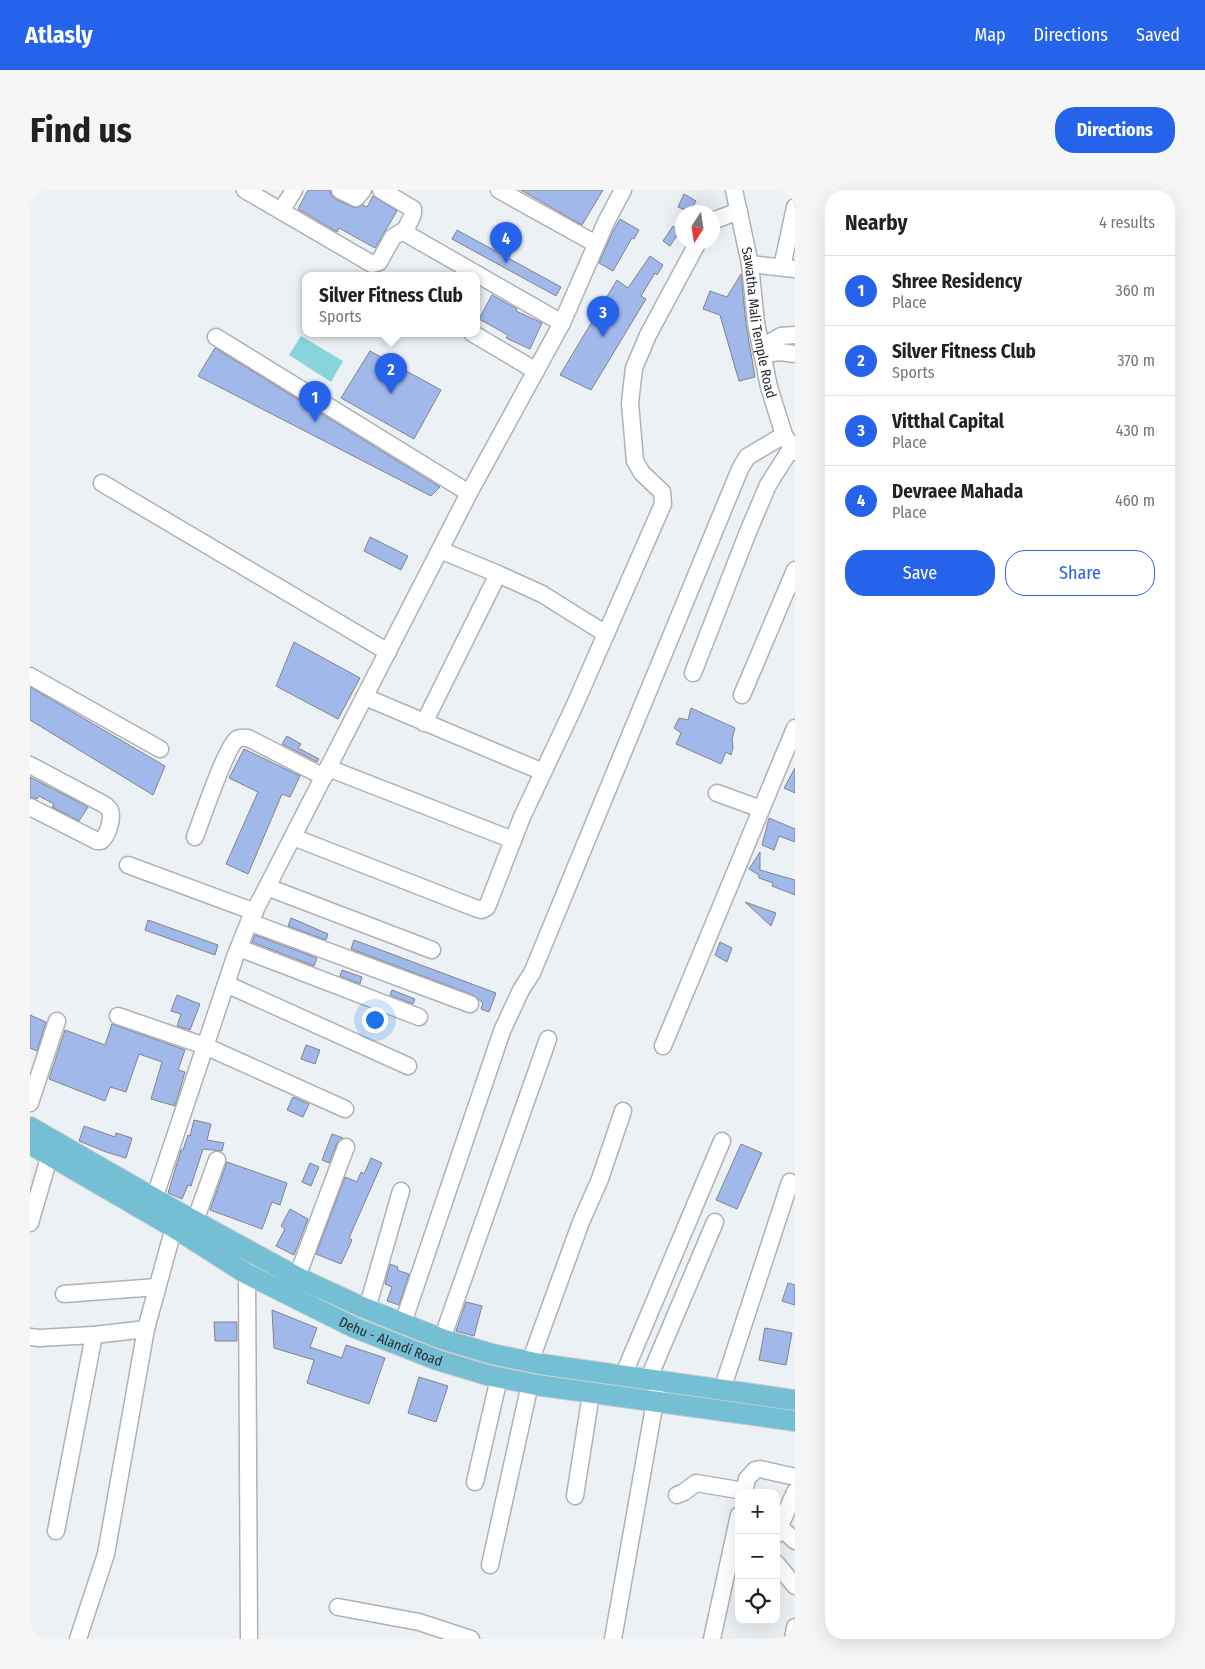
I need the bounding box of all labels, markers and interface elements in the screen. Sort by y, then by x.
text: Atlasly [25,21,93,49]
text: Map [974,24,1006,46]
text: Directions [1034,24,1108,46]
text: Saved [1136,24,1180,46]
button: Directions [1055,107,1175,153]
text: Find us [30,109,132,151]
north arrow [675,205,720,250]
text: Nearby [845,210,907,236]
text: 4 results [1099,213,1155,232]
pin: 4 [490,222,522,263]
street label: Sawatha Mali Temple Road [738,245,780,400]
text: Shree Residency [892,270,1022,293]
popup [302,272,480,337]
text: 1 [858,281,864,300]
text: 360 m [1115,281,1155,300]
text: Silver Fitness Club [319,284,463,307]
text: Place [892,293,927,312]
pin: 3 [587,296,619,337]
text: Sports [319,307,362,326]
text: Silver Fitness Club [892,340,1036,363]
text: 2 [857,351,865,370]
text: 370 m [1117,351,1155,370]
pin: 2 [375,353,407,394]
text: Sports [892,363,935,382]
pin: 1 [299,381,331,422]
text: Vitthal Capital [892,410,1004,433]
text: 3 [857,421,865,440]
text: 430 m [1116,421,1155,440]
text: Place [892,433,927,452]
text: Devraee Mahada [892,480,1023,503]
text: 4 [857,491,865,510]
text: 460 m [1115,491,1155,510]
text: Place [892,503,927,522]
button: Save [845,550,995,596]
button: Share [1005,550,1155,596]
your location [362,1007,388,1033]
street label: Dehu - Alandi Road [336,1313,445,1370]
map controls [735,1489,780,1624]
button: + [735,1489,780,1534]
button: − [735,1534,780,1579]
button: locate [735,1579,780,1624]

